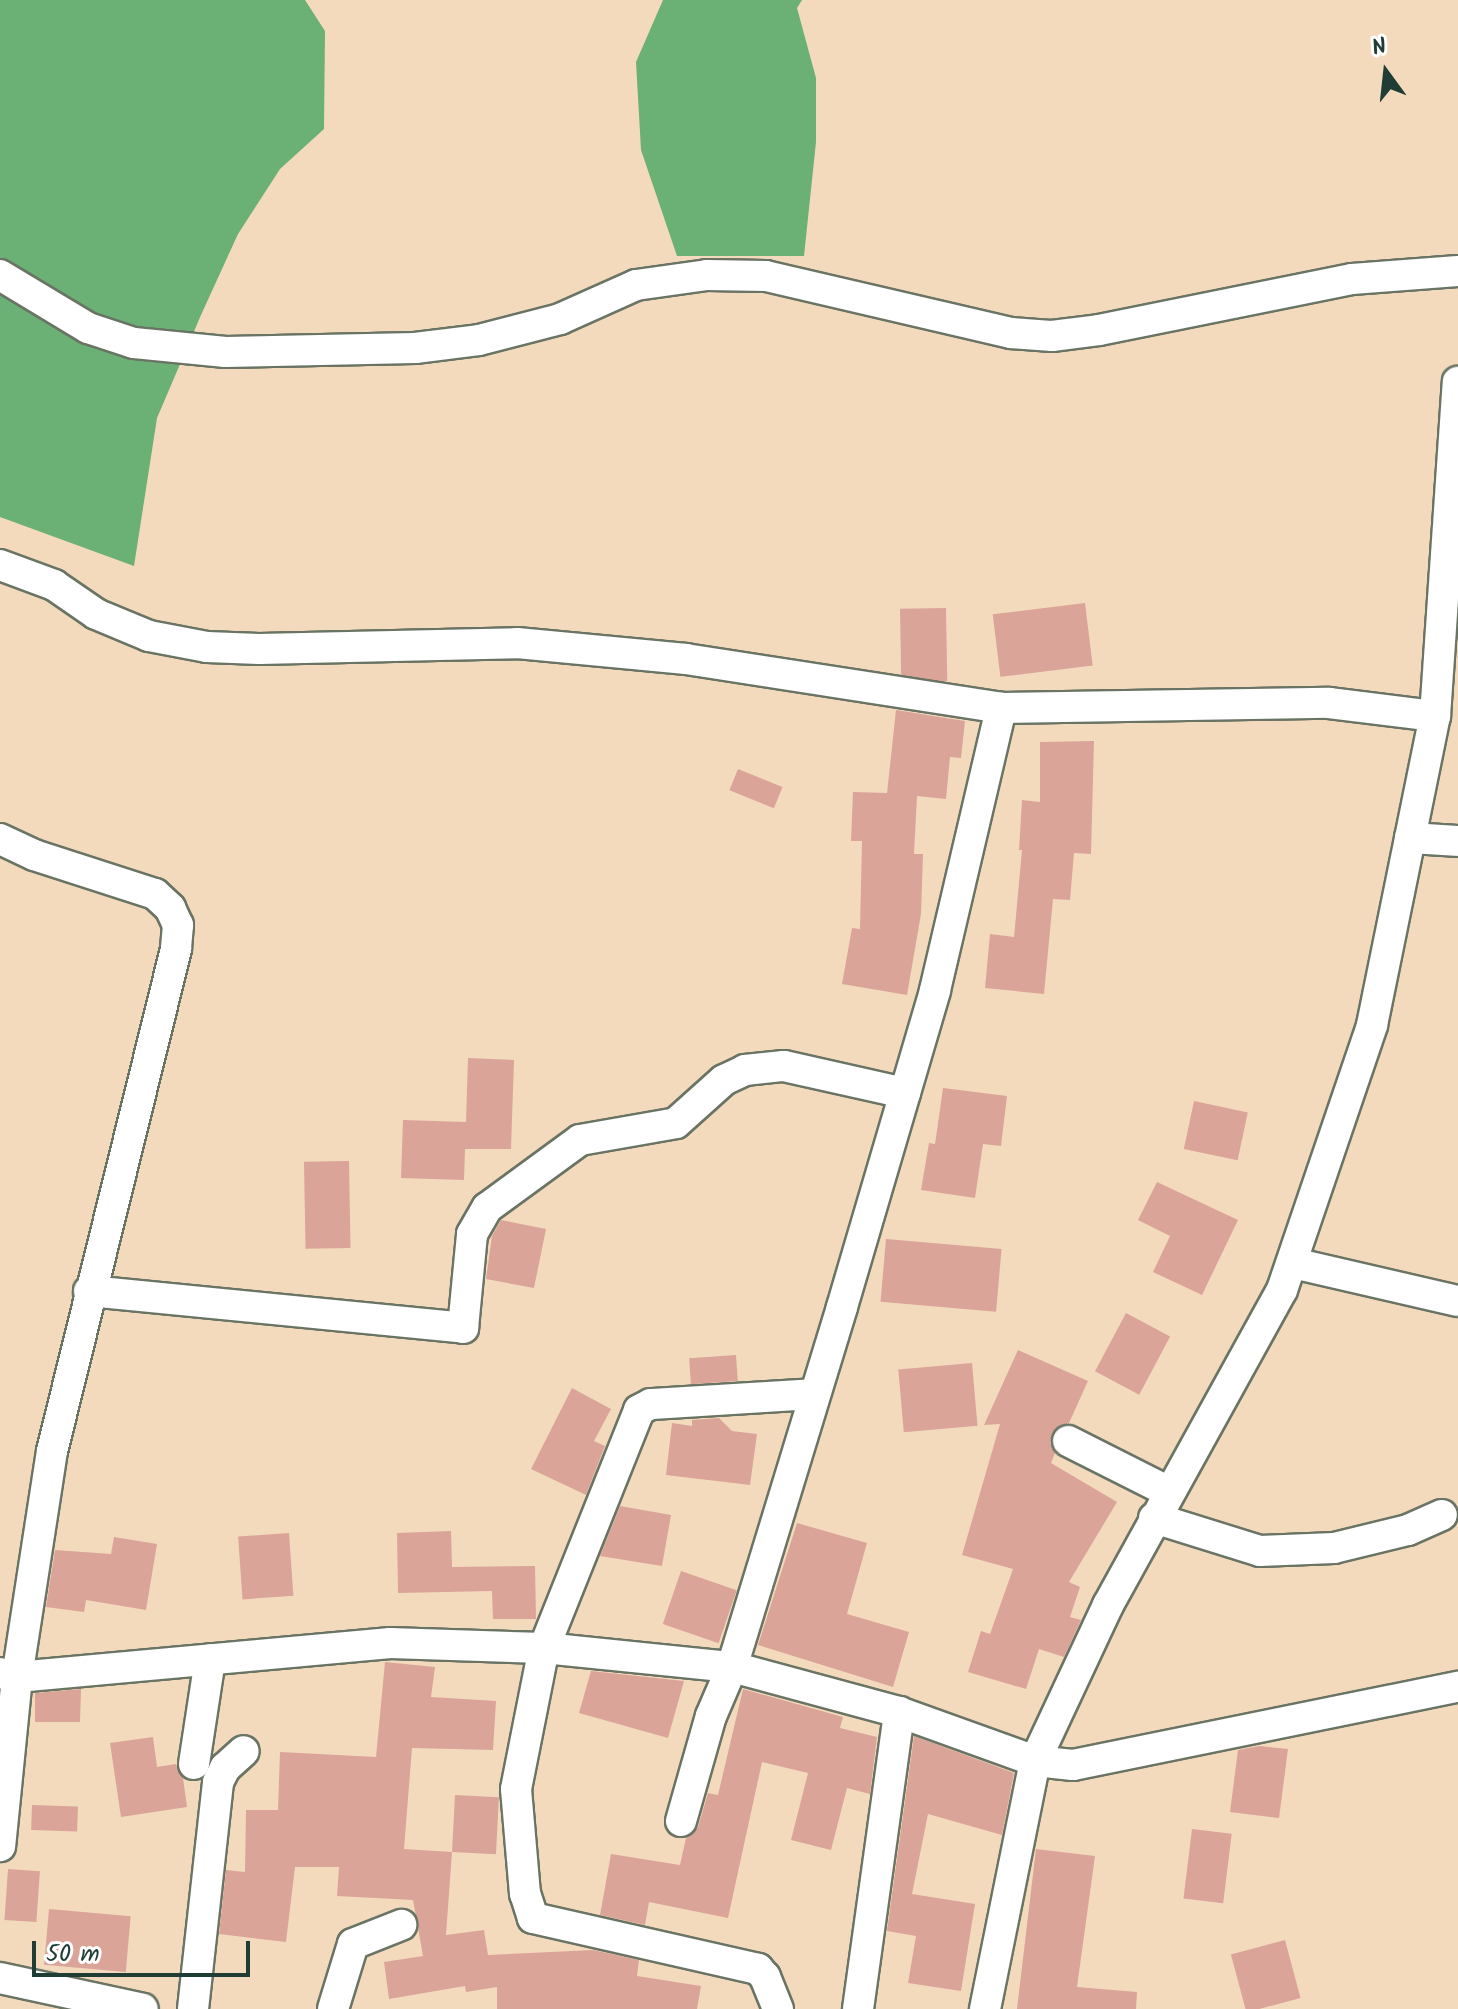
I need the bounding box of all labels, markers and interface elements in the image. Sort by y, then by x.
text: N [1368,30,1391,67]
north arrow [1346,32,1426,112]
scale bar [36,1925,254,1975]
text: 50 m [46,1935,100,1974]

